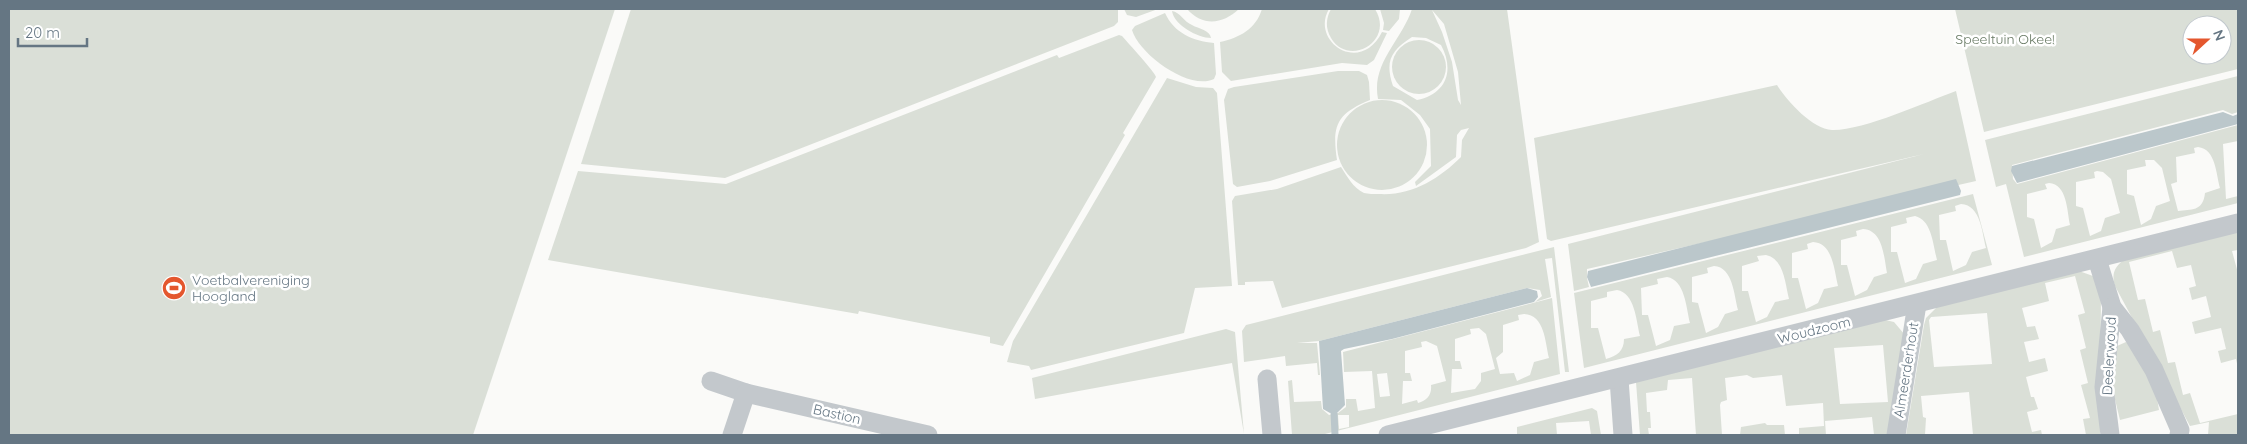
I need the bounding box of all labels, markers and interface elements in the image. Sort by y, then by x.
scale bar [18,15,86,47]
north arrow [2182,15,2232,65]
text: 20 m [25,23,60,42]
text: N [2209,27,2229,43]
park label: Speeltuin Okee! [1955,30,2055,48]
place label: Voetbalvereniging Hoogland [192,271,310,305]
sports icon: Voetbalvereniging Hoogland [161,275,187,301]
street label: Woudzoom [1776,312,1852,348]
street label: Deelerwoud [2098,316,2120,396]
street label: Almeerderhout [1890,321,1923,419]
street label: Bastion [811,400,863,428]

